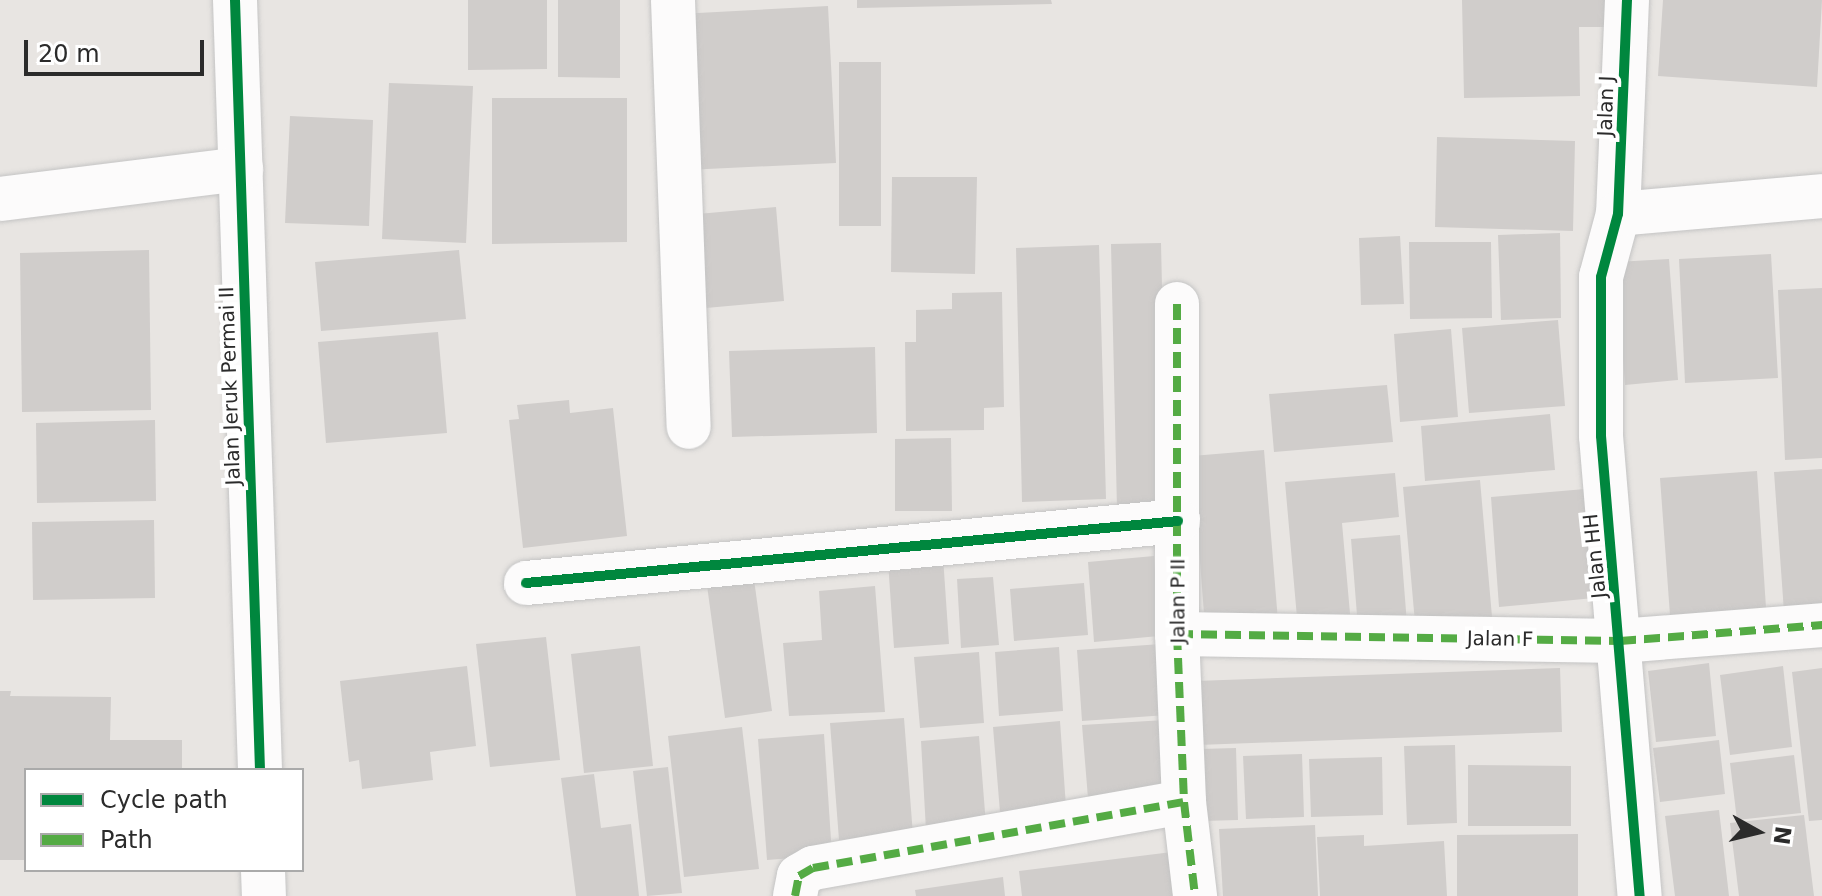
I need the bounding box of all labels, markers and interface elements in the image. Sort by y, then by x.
scale bar [28,24,208,74]
text: 20 m [38,40,100,68]
street label: Jalan J [1593,75,1619,137]
street label: Jalan Jeruk Permai II [215,286,245,486]
street label: Jalan HH [1579,512,1611,600]
street label: Jalan P II [1166,558,1190,644]
street label: Jalan F [1467,626,1533,652]
legend [24,768,304,872]
text: Cycle path [100,786,228,814]
north arrow [1718,792,1798,872]
text: N [1769,825,1796,846]
text: Path [100,826,153,854]

